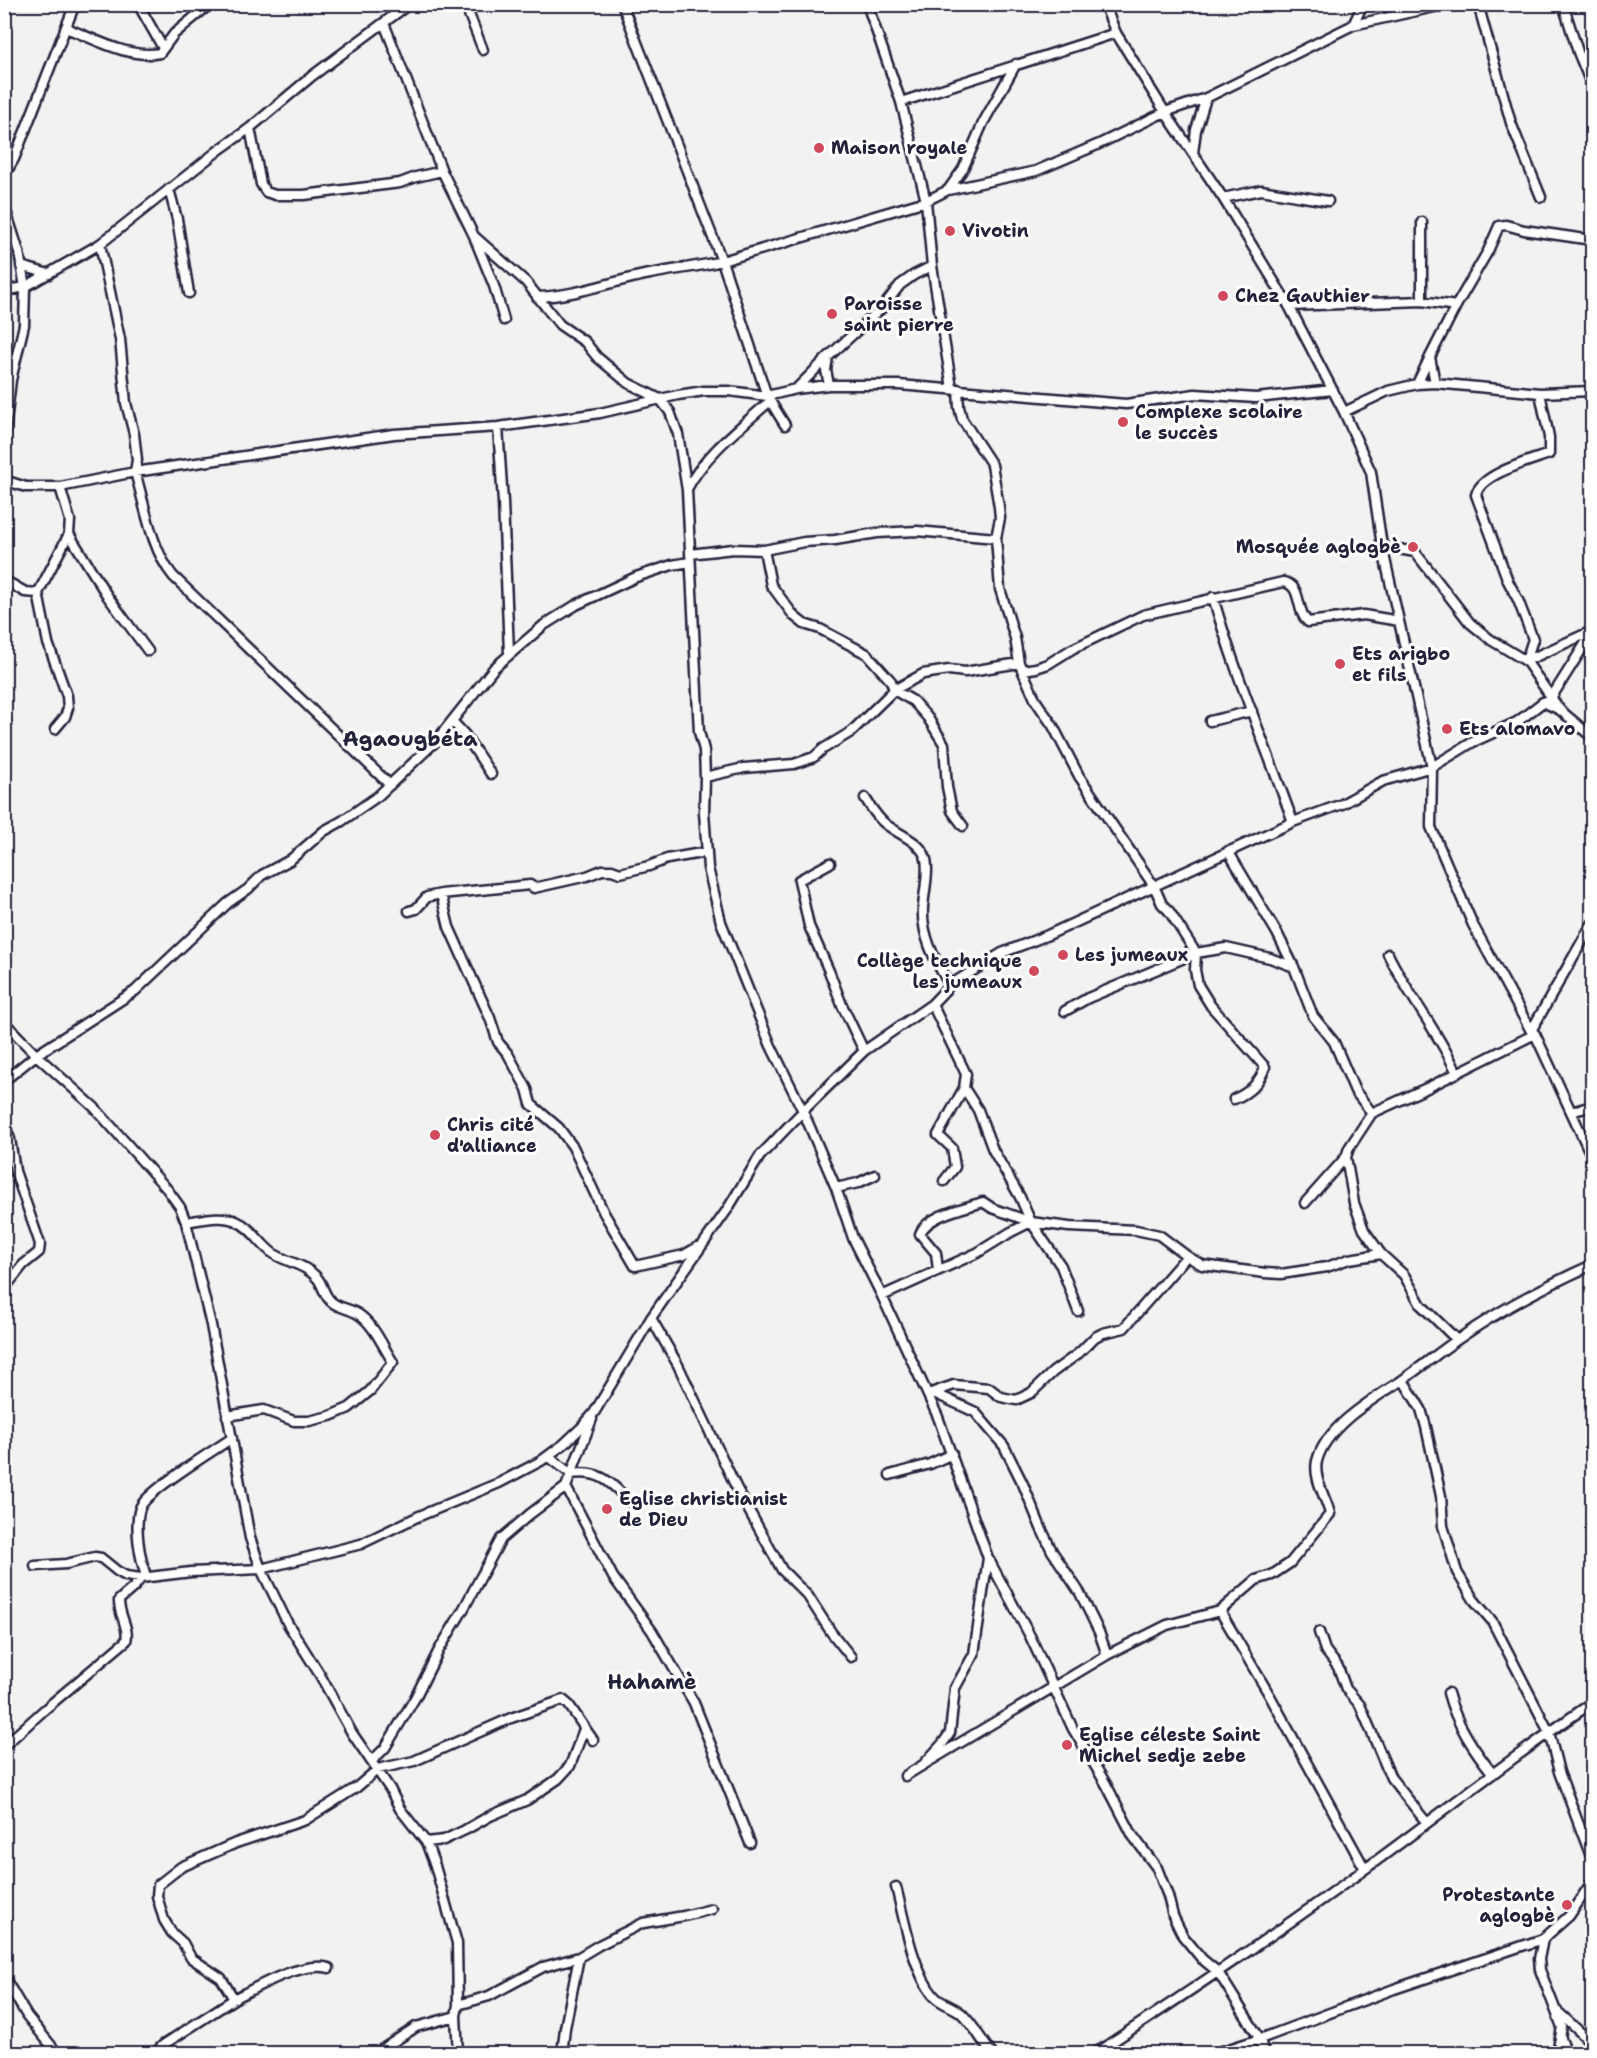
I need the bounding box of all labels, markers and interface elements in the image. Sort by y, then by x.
place label: Maison royale [831,136,968,160]
marker: Maison royale [812,141,826,155]
place label: Vivotin [962,219,1029,243]
marker: Vivotin [943,224,957,238]
place label: Chez Gauthier [1235,284,1370,308]
marker: Chez Gauthier [1216,289,1230,303]
place label: Paroisse saint pierre [844,292,954,337]
marker: Paroisse saint pierre [825,307,839,321]
place label: Complexe scolaire le succès [1135,400,1303,445]
marker: Complexe scolaire le succès [1116,415,1130,429]
place label: Mosquée aglogbè [1236,535,1401,559]
marker: Mosquée aglogbè [1406,540,1420,554]
place label: Ets arigbo et fils [1352,642,1450,687]
marker: Ets arigbo et fils [1333,657,1347,671]
place label: Ets alomavo [1459,717,1576,741]
marker: Ets alomavo [1440,722,1454,736]
district label: Agaougbéta [343,725,478,753]
place label: Les jumeaux [1075,943,1188,967]
marker: Les jumeaux [1056,948,1070,962]
place label: Collège technique les jumeaux [857,949,1022,994]
marker: Collège technique les jumeaux [1027,964,1041,978]
place label: Chris cité d'alliance [447,1113,537,1158]
marker: Chris cité d'alliance [428,1128,442,1142]
place label: Eglise christianist de Dieu [619,1487,788,1532]
marker: Eglise christianist de Dieu [600,1502,614,1516]
district label: Hahamè [607,1668,697,1696]
place label: Eglise céleste Saint Michel sedje zebe [1079,1723,1261,1768]
marker: Eglise céleste Saint Michel sedje zebe [1060,1738,1074,1752]
place label: Protestante aglogbè [1442,1883,1555,1928]
marker: Protestante aglogbè [1560,1898,1574,1912]

